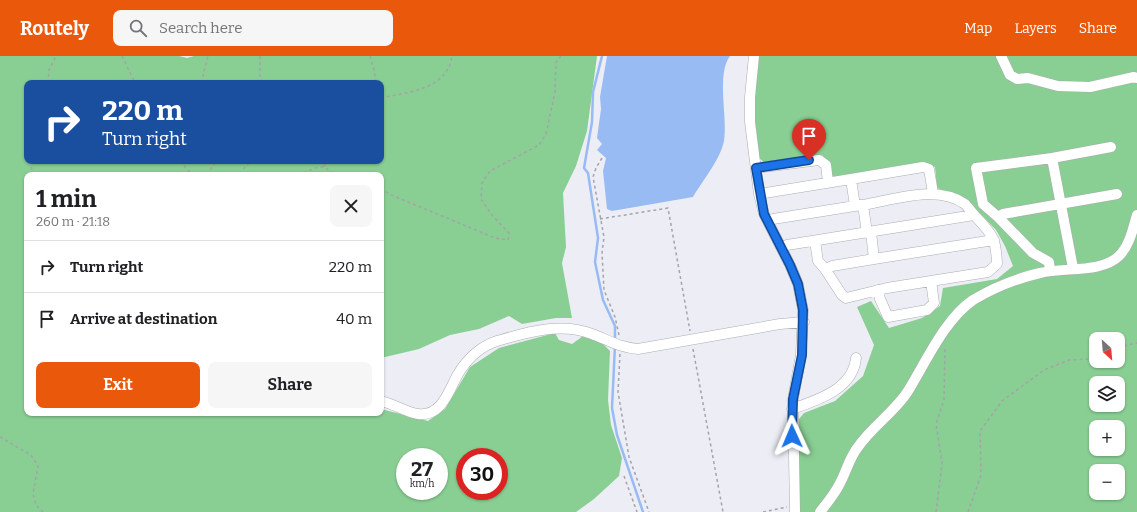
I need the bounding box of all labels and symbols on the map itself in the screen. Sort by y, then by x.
pin [792,119,826,160]
north arrow [1089,332,1125,368]
position arrow [771,415,813,457]
speed limit sign: 30 [456,448,508,500]

